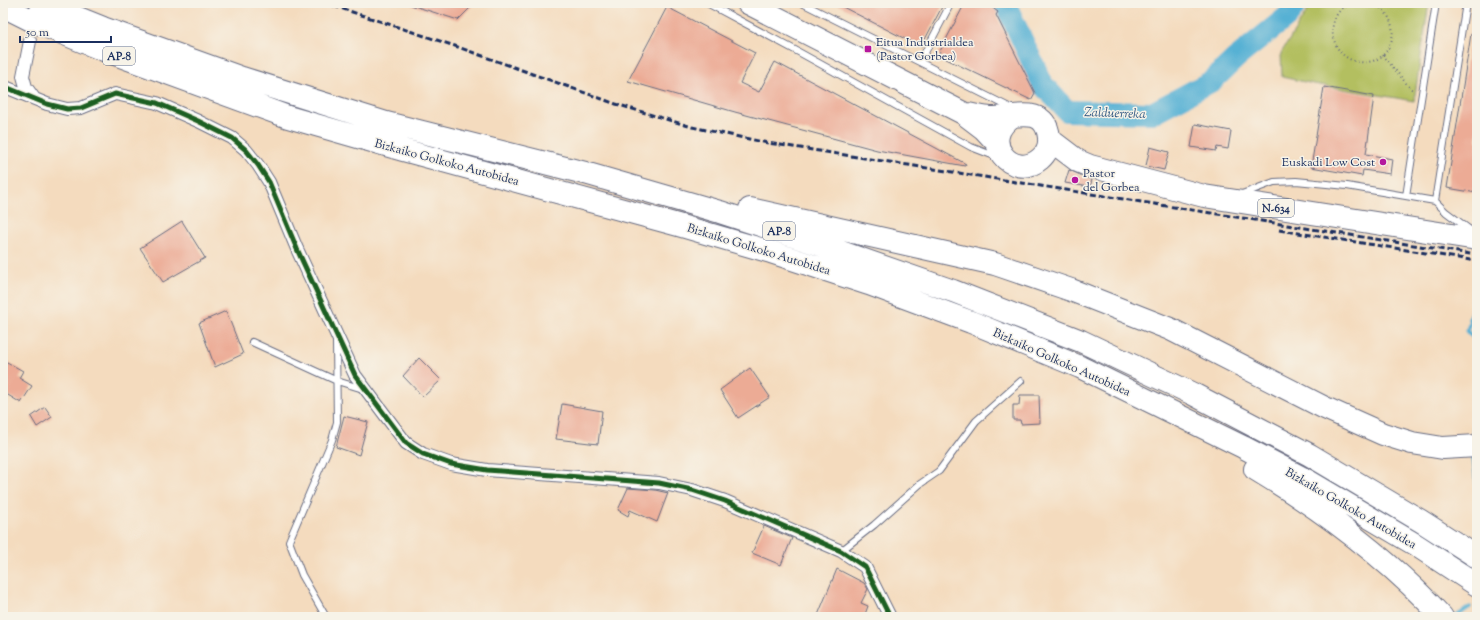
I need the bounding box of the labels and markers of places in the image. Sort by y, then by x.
place label: Eitua Industrialdea (Pastor Gorbea) [876,34,974,66]
marker: Eitua Industrialdea (Pastor Gorbea) [863,44,873,54]
place label: Euskadi Low Cost [1282,154,1375,172]
marker: Euskadi Low Cost [1378,157,1388,167]
place label: Pastor del Gorbea [1083,165,1140,197]
marker: Pastor del Gorbea [1070,175,1080,185]

